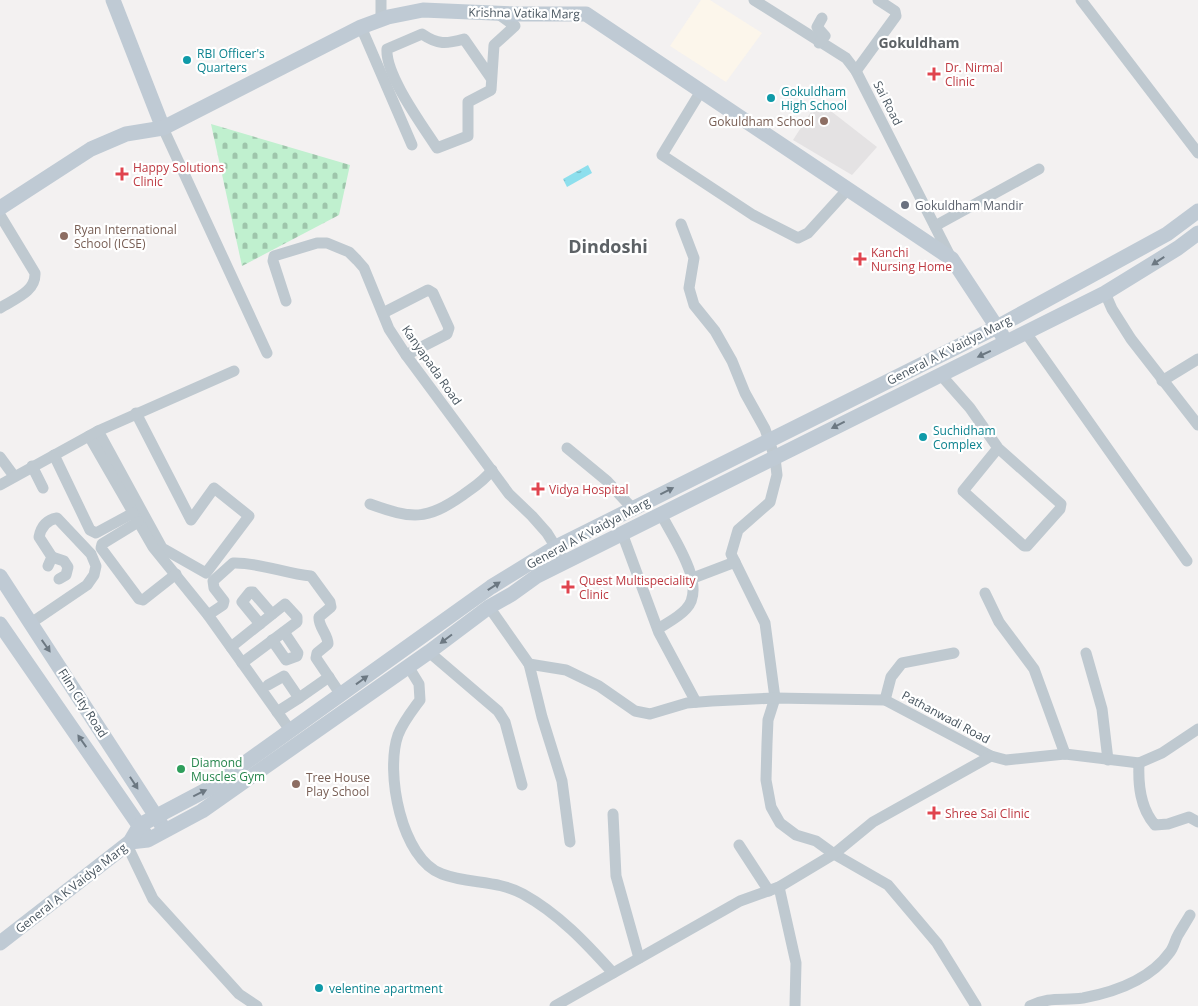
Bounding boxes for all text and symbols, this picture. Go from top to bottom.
street label: Krishna Vatika Marg [468,4,580,22]
district label: Gokuldham [878,33,960,52]
place label: RBI Officer's Quarters [197,45,265,76]
marker: RBI Officer's Quarters [181,54,193,66]
place label: Dr. Nirmal Clinic [945,59,1003,90]
marker: Dr. Nirmal Clinic [927,67,941,81]
street label: Sai Road [870,78,906,128]
place label: Gokuldham High School [781,83,847,114]
marker: Gokuldham High School [765,92,777,104]
place label: Gokuldham School [709,113,814,130]
marker: Gokuldham School [818,115,830,127]
place label: Happy Solutions Clinic [133,159,224,190]
marker: Happy Solutions Clinic [115,167,129,181]
place label: Gokuldham Mandir [915,197,1023,214]
marker: Gokuldham Mandir [899,199,911,211]
place label: Ryan International School (ICSE) [74,221,177,252]
marker: Ryan International School (ICSE) [58,230,70,242]
district label: Dindoshi [568,234,648,258]
place label: Kanchi Nursing Home [871,244,952,275]
marker: Kanchi Nursing Home [853,252,867,266]
one-way arrow [1152,256,1165,266]
street label: General A K Vaidya Marg [884,311,1014,389]
street label: Kanyapada Road [398,322,466,408]
one-way arrow [977,350,991,358]
one-way arrow [831,421,845,429]
place label: Suchidham Complex [933,422,996,453]
marker: Suchidham Complex [917,431,929,443]
place label: Vidya Hospital [549,481,628,498]
marker: Vidya Hospital [531,482,545,496]
one-way arrow [660,487,674,495]
street label: General A K Vaidya Marg [523,493,653,573]
place label: Quest Multispeciality Clinic [579,572,697,603]
marker: Quest Multispeciality Clinic [561,580,575,594]
one-way arrow [487,581,501,591]
one-way arrow [440,634,453,645]
one-way arrow [41,639,51,653]
street label: Film City Road [54,665,112,741]
one-way arrow [355,675,369,685]
street label: Pathanwadi Road [899,687,993,747]
one-way arrow [77,735,87,748]
place label: Diamond Muscles Gym [191,754,265,785]
marker: Diamond Muscles Gym [175,763,187,775]
place label: Tree House Play School [306,769,370,800]
one-way arrow [129,776,139,790]
marker: Tree House Play School [290,778,302,790]
one-way arrow [192,789,207,797]
place label: Shree Sai Clinic [945,805,1030,822]
marker: Shree Sai Clinic [927,806,941,820]
street label: General A K Vaidya Marg [12,839,131,937]
place label: velentine apartment [329,980,443,997]
marker: velentine apartment [313,982,325,994]

